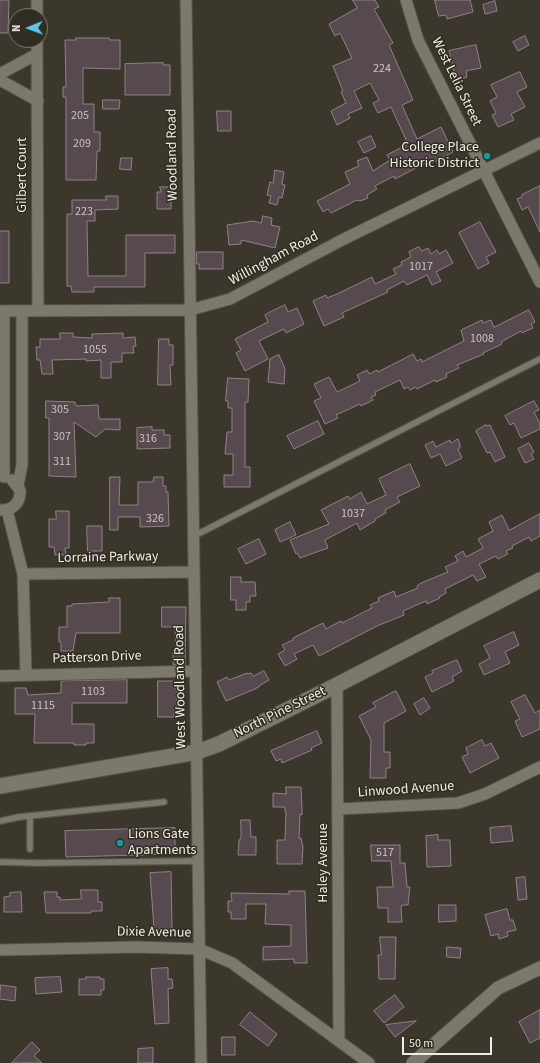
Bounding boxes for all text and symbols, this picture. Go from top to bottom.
north arrow [8,8,48,48]
text: N [9,24,24,32]
street label: West Lelia Street [427,35,485,129]
house number: 224 [373,62,391,76]
street label: Woodland Road [164,108,182,202]
house number: 205 [71,109,89,123]
street label: Gilbert Court [15,137,31,213]
house number: 209 [73,137,91,151]
place label: College Place Historic District [390,140,479,172]
marker: College Place Historic District [482,151,492,161]
house number: 223 [75,205,93,219]
street label: Willingham Road [226,228,322,290]
house number: 1017 [409,260,433,274]
house number: 1008 [470,332,494,346]
house number: 1055 [83,343,107,357]
house number: 305 [51,403,69,417]
house number: 307 [53,430,71,444]
house number: 316 [139,432,157,446]
house number: 311 [53,455,71,469]
house number: 1037 [341,507,365,521]
house number: 326 [146,512,164,526]
street label: Lorraine Parkway [57,549,159,567]
street label: West Woodland Road [172,625,190,749]
street label: Patterson Drive [52,648,142,668]
street label: North Pine Street [231,683,329,743]
house number: 1103 [81,685,105,699]
house number: 1115 [31,699,55,713]
street label: Linwood Avenue [357,778,455,802]
street label: Haley Avenue [316,823,332,903]
place label: Lions Gate Apartments [128,827,196,860]
marker: Lions Gate Apartments [115,838,125,848]
house number: 517 [376,846,394,860]
street label: Dixie Avenue [117,924,191,942]
scale bar [404,1029,494,1055]
text: 50 m [409,1035,433,1052]

